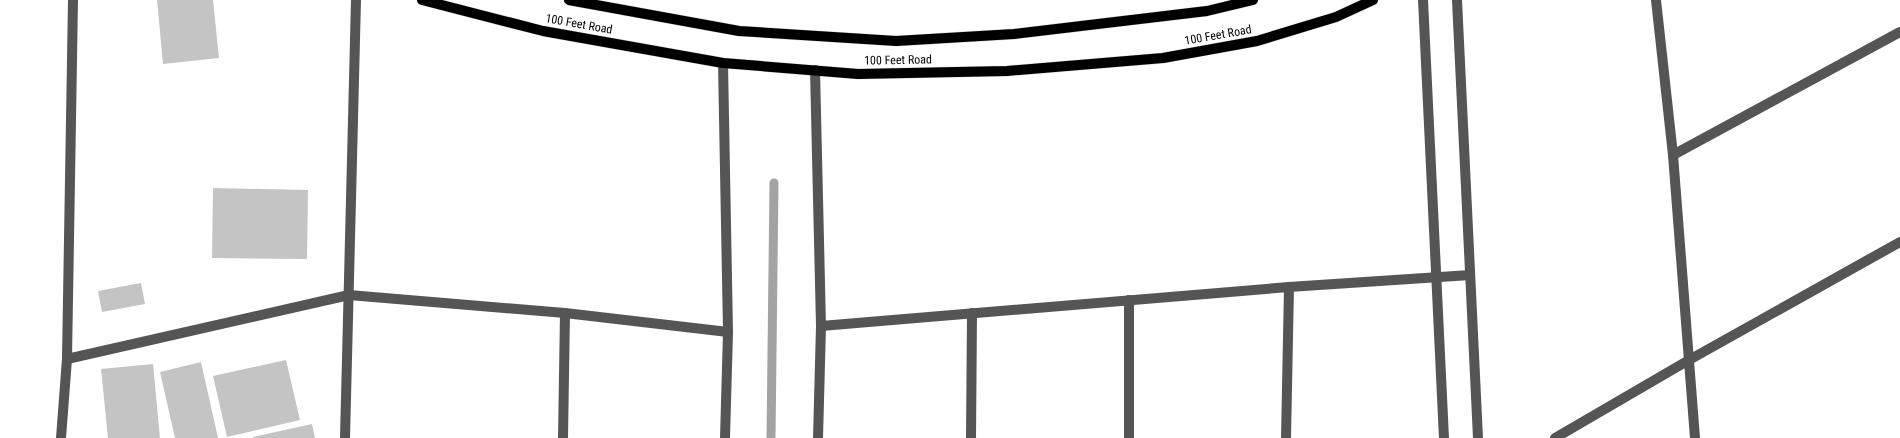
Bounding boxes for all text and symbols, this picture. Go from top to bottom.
street label: 100 Feet Road [544,11,614,37]
street label: 100 Feet Road [1183,22,1253,48]
street label: 100 Feet Road [864,52,932,68]

